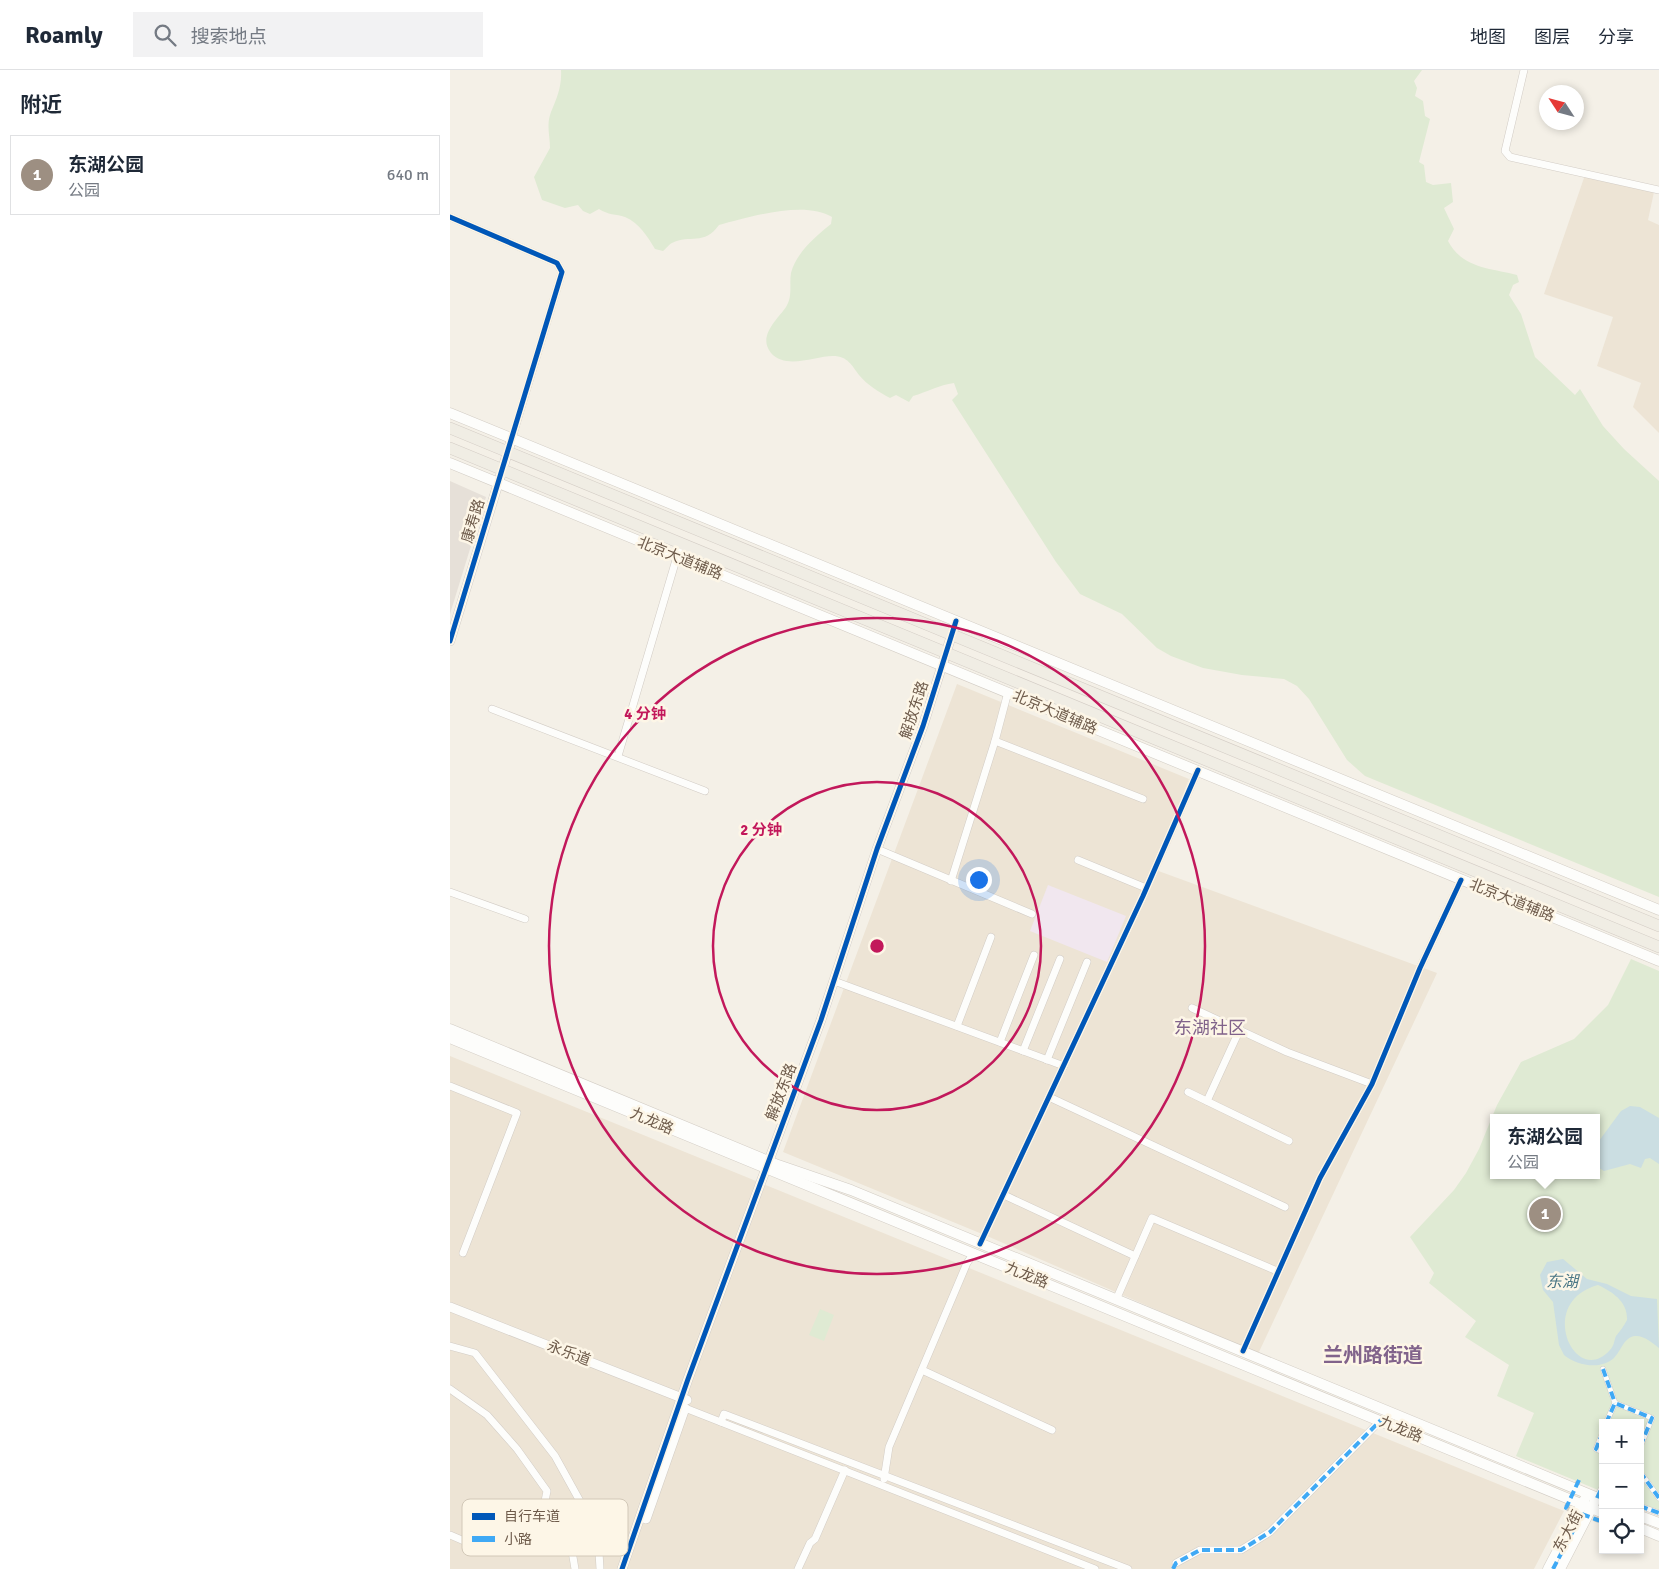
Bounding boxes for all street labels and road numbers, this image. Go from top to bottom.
street label: 康寿路 [458,497,488,545]
street label: 北京大道辅路 [635,533,725,583]
street label: 解放东路 [896,679,932,741]
street label: 北京大道辅路 [1010,686,1100,738]
street label: 北京大道辅路 [1467,875,1557,925]
street label: 解放东路 [762,1061,800,1123]
street label: 九龙路 [628,1104,676,1138]
street label: 九龙路 [1003,1258,1051,1292]
street label: 永乐道 [545,1337,593,1369]
street label: 九龙路 [1377,1412,1425,1446]
street label: 东大街 [1549,1507,1587,1555]

